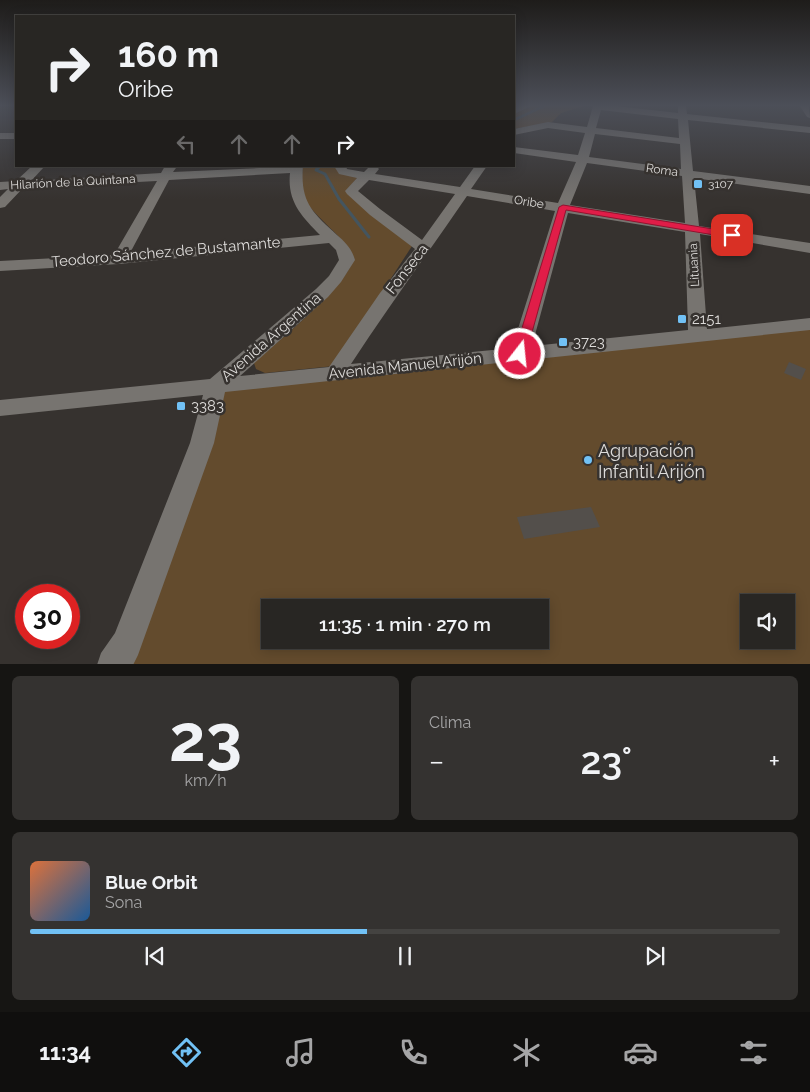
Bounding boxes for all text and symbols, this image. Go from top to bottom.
text: 160 m [118,34,219,75]
icon: right [35,35,100,100]
text: Oribe [118,76,173,102]
icon: left [172,130,200,158]
icon: ahead [225,130,253,158]
icon: ahead [278,130,306,158]
icon: right [331,130,359,158]
street label: Roma [645,161,679,179]
street label: Hilarión de la Quintana [10,172,136,192]
place label: 3107 [708,177,734,191]
marker: 3107 [692,178,704,190]
street label: Oribe [513,193,545,211]
pin [711,214,753,256]
icon: arrive [718,221,746,249]
street label: Teodoro Sánchez de Bustamante [51,233,281,271]
street label: Fonseca [382,240,432,298]
street label: Lituania [686,243,702,287]
street label: Avenida Argentina [217,289,325,385]
place label: 2151 [692,310,721,328]
marker: 2151 [676,313,688,325]
position arrow [493,327,545,379]
place label: 3723 [573,333,605,351]
marker: 3723 [557,336,569,348]
street label: Avenida Manuel Arijón [328,349,482,383]
place label: 3383 [191,397,224,415]
marker: 3383 [175,400,187,412]
place label: Agrupación Infantil Arijón [598,440,705,482]
marker: Agrupación Infantil Arijón [582,454,594,466]
speed limit sign: 30 [15,584,80,649]
map controls [740,594,795,649]
button: sound [740,594,795,649]
text: 11:35 · 1 min · 270 m [319,613,491,635]
text: 23 [169,700,242,776]
text: Clima [429,713,471,732]
text: 23° [580,738,632,783]
text: − [429,745,444,778]
text: + [768,745,780,778]
text: km/h [184,771,227,790]
text: Blue Orbit [105,871,197,893]
text: Sona [105,893,142,912]
icon: previous [141,942,169,970]
icon: pause [391,942,419,970]
icon: next [641,942,669,970]
icon: directions [169,1035,204,1070]
icon: music [283,1035,318,1070]
icon: phone [396,1035,431,1070]
icon: climate [509,1035,544,1070]
icon: car [623,1035,658,1070]
icon: filters [736,1035,771,1070]
text: 11:34 [39,1039,91,1065]

